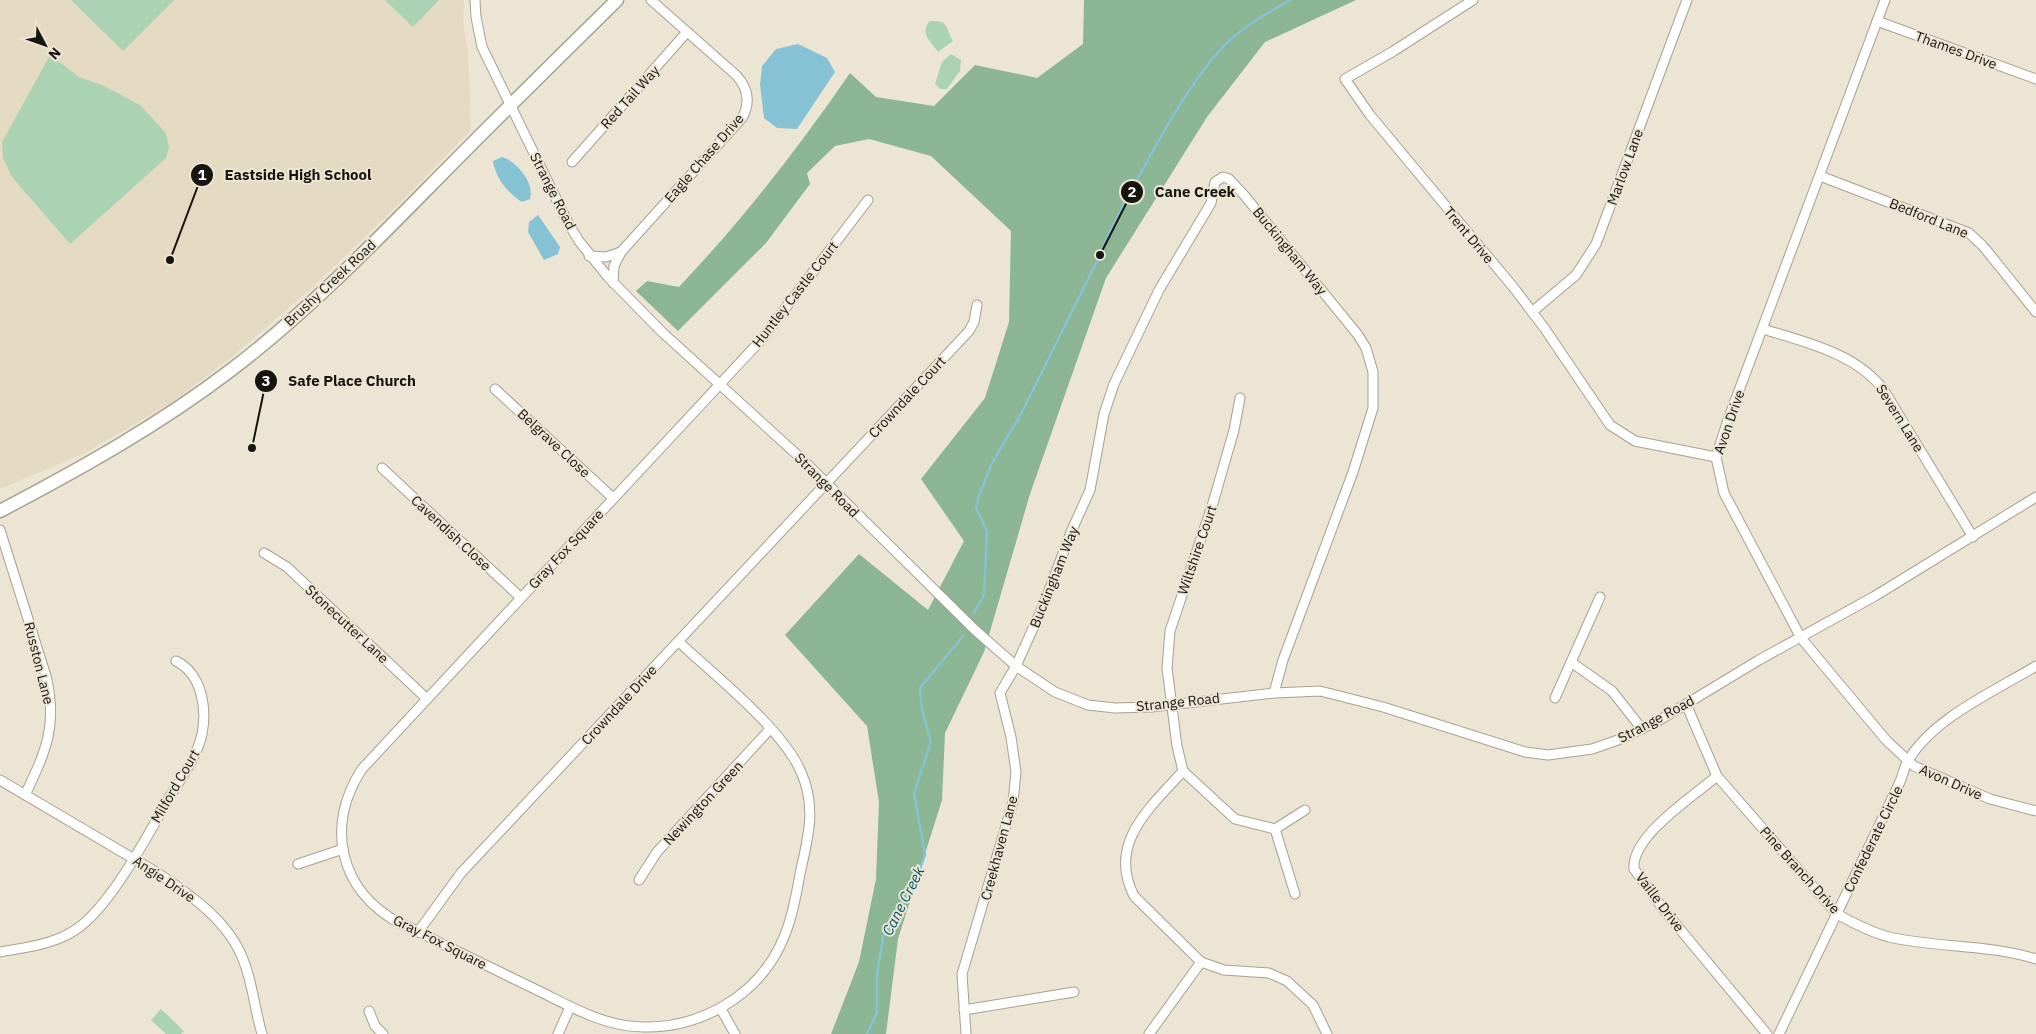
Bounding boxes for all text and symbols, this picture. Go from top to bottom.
north arrow [20,20,70,70]
street label: Thames Drive [1913,27,2000,73]
text: N [45,44,65,63]
street label: Red Tail Way [597,61,663,133]
street label: Eagle Chase Drive [660,110,748,206]
street label: Marlow Lane [1603,126,1647,208]
street label: Strange Road [526,149,580,233]
callout: Eastside High School [189,160,381,190]
text: 1 [197,165,207,184]
text: Eastside High School [224,165,372,184]
callout: Cane Creek [1120,177,1245,207]
text: 2 [1127,182,1137,201]
text: Cane Creek [1155,182,1236,201]
street label: Bedford Lane [1887,194,1972,242]
street label: Buckingham Way [1249,203,1331,299]
street label: Trent Drive [1440,203,1498,267]
street label: Brushy Creek Road [280,236,380,330]
street label: Huntley Castle Court [748,237,842,351]
street label: Crowndale Court [865,352,950,442]
callout: Safe Place Church [253,366,426,396]
text: 3 [261,371,271,390]
text: Safe Place Church [288,371,416,390]
street label: Severn Lane [1872,381,1928,456]
street label: Avon Drive [1710,387,1749,457]
street label: Belgrave Close [514,405,594,482]
street label: Strange Road [791,449,863,521]
street label: Cavendish Close [407,491,495,575]
street label: Wiltshire Court [1173,503,1221,597]
street label: Gray Fox Square [524,505,608,593]
street label: Buckingham Way [1025,524,1083,630]
street label: Stonecutter Lane [302,581,393,667]
street label: Russton Lane [20,620,58,706]
street label: Crowndale Drive [577,661,661,749]
street label: Strange Road [1135,689,1221,715]
street label: Strange Road [1615,691,1697,747]
street label: Milford Court [147,746,203,826]
street label: Newington Green [659,757,747,849]
street label: Avon Drive [1917,760,1986,804]
street label: Confederate Circle [1839,782,1907,895]
street label: Creekhaven Lane [976,793,1022,902]
street label: Pine Branch Drive [1756,823,1844,918]
street label: Angie Drive [129,852,199,907]
water label: Cane Creek [878,863,929,939]
street label: Vaille Drive [1632,869,1688,936]
street label: Gray Fox Square [390,911,490,973]

